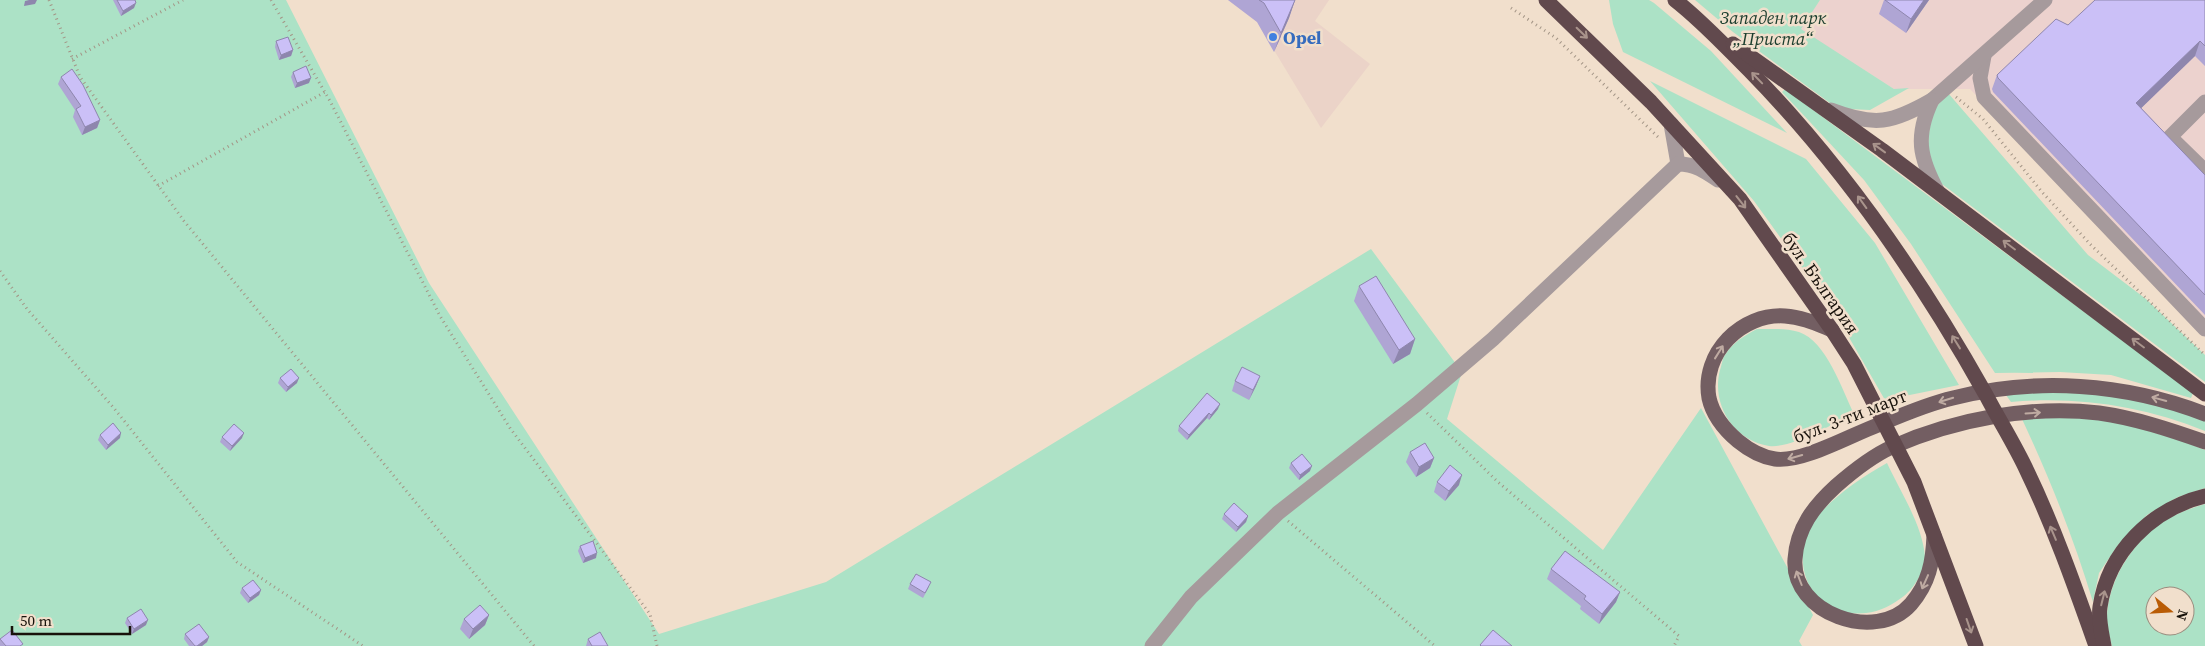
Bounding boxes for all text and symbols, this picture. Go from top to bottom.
park label: Западен парк „Приста“ [1720,5,1826,51]
place label: Opel [1283,25,1322,50]
one-way arrow [1575,27,1588,39]
marker: Opel [1267,31,1279,43]
one-way arrow [1751,72,1763,84]
one-way arrow [1872,143,1886,153]
one-way arrow [1736,195,1747,208]
one-way arrow [1857,195,1867,209]
street label: бул. България [1777,227,1865,339]
one-way arrow [2002,240,2016,250]
one-way arrow [1950,335,1961,349]
one-way arrow [2132,338,2145,349]
one-way arrow [1715,346,1725,360]
street label: бул. 3-ти март [1789,383,1911,449]
one-way arrow [2151,394,2167,403]
one-way arrow [1939,395,1955,405]
one-way arrow [2024,408,2040,417]
one-way arrow [1787,453,1803,463]
one-way arrow [2048,526,2058,541]
one-way arrow [1794,571,1803,586]
one-way arrow [1920,574,1930,589]
north arrow [2145,586,2195,636]
one-way arrow [2098,590,2108,606]
scale bar [12,604,130,636]
text: N [2171,607,2193,623]
text: 50 m [20,610,52,631]
one-way arrow [1965,617,1975,633]

